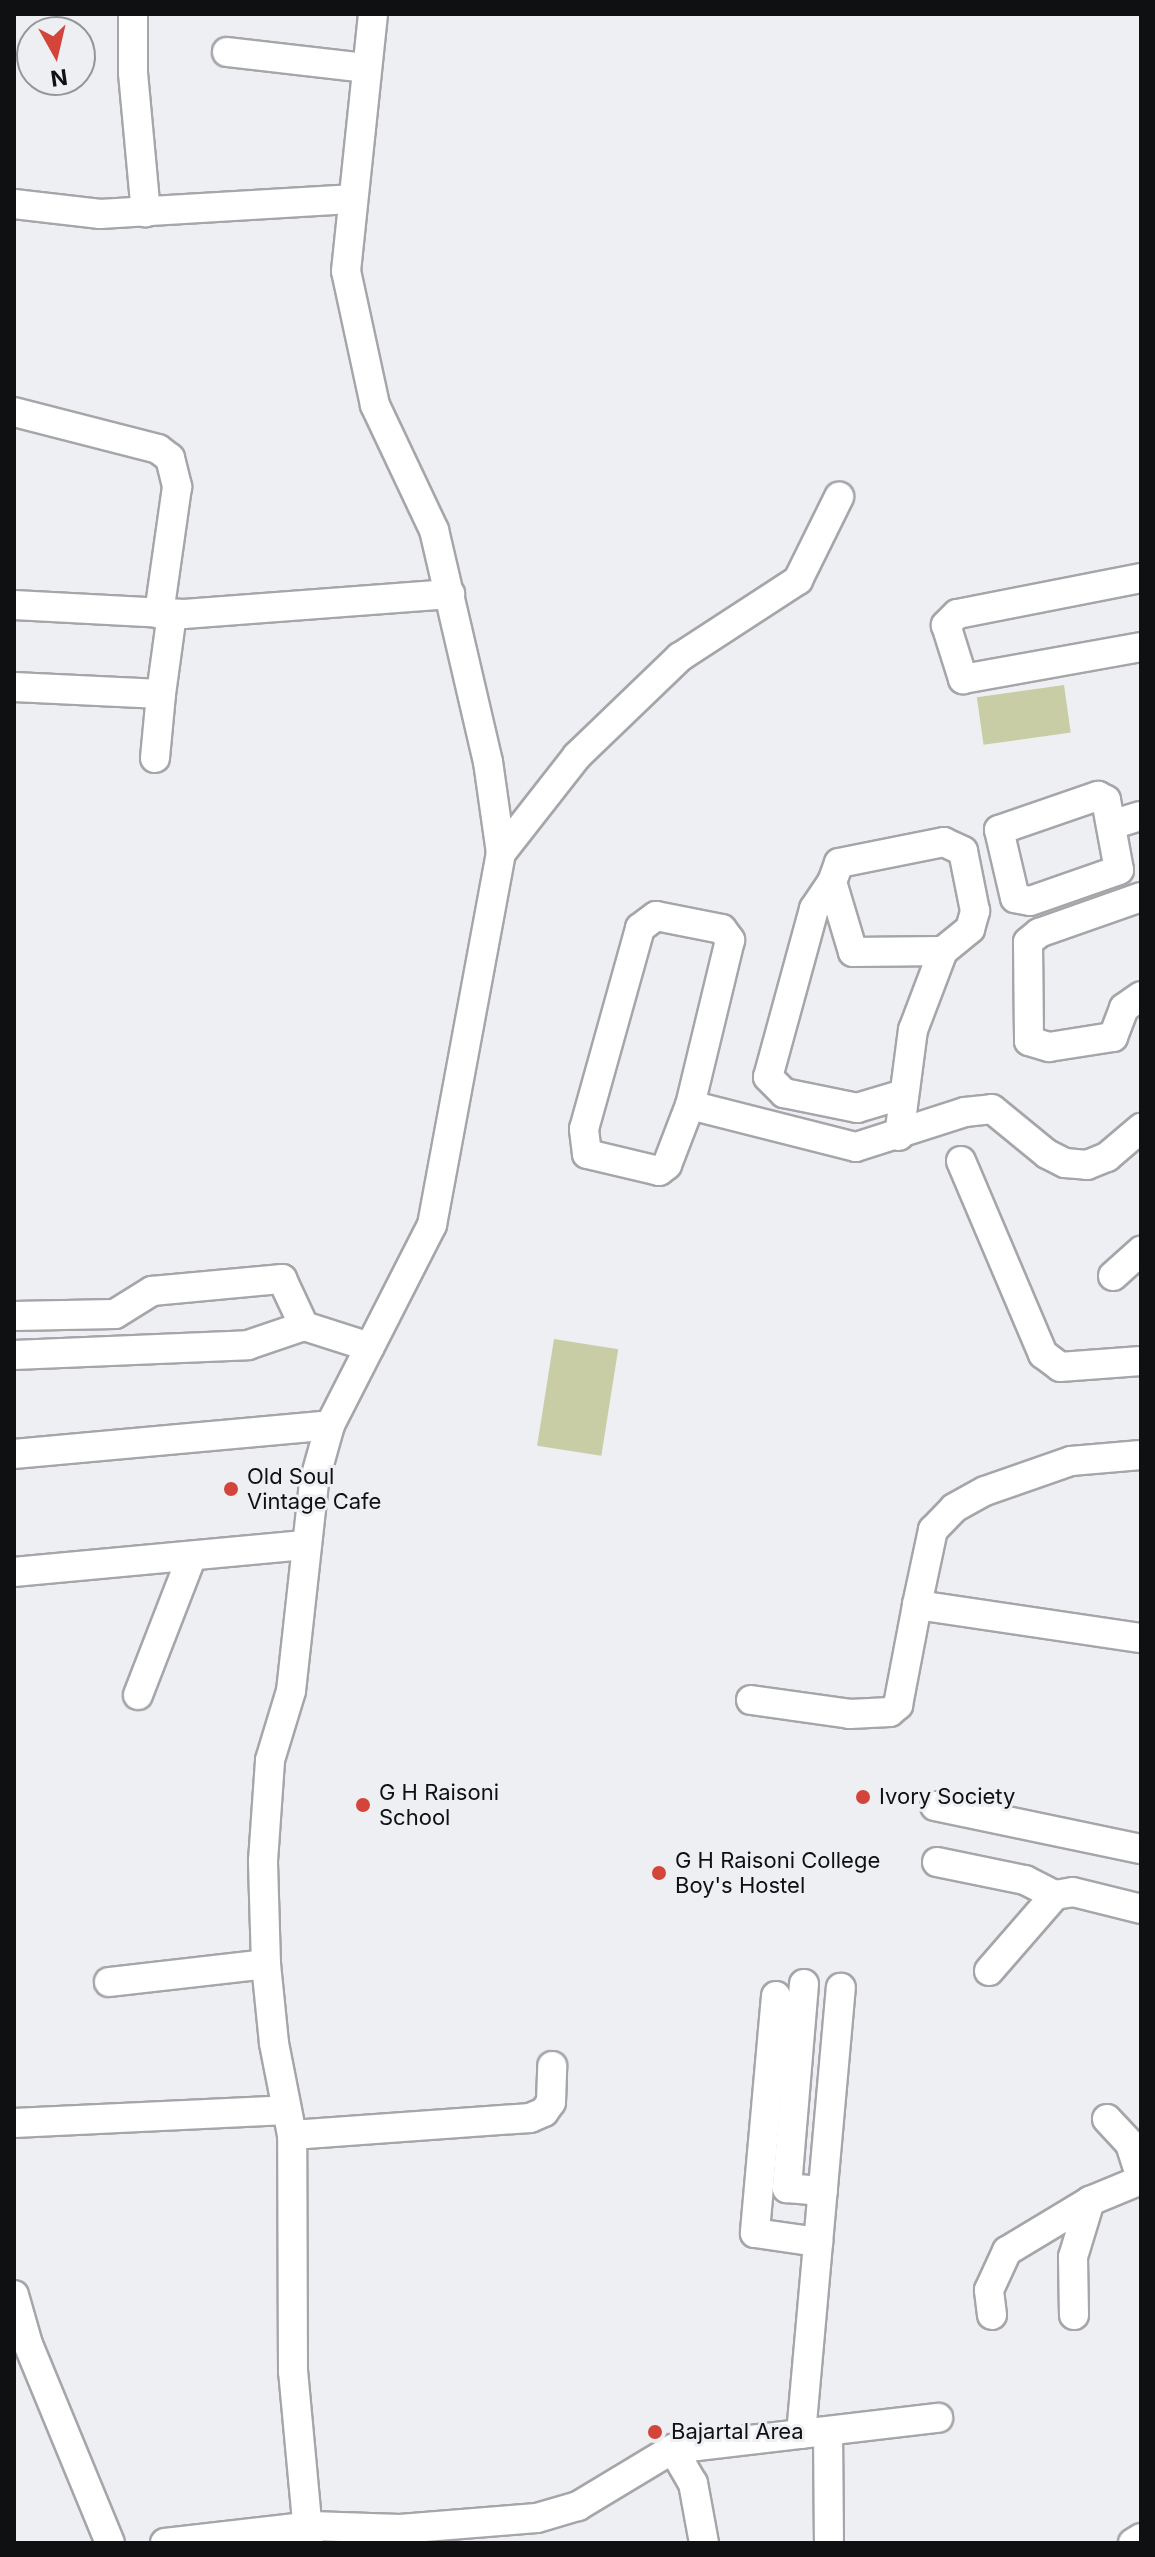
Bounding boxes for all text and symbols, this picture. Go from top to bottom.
north arrow [16,16,96,96]
text: N [49,64,69,92]
place label: Old Soul Vintage Cafe [247,1463,381,1514]
marker: Old Soul Vintage Cafe [222,1480,240,1498]
place label: G H Raisoni School [379,1779,499,1830]
place label: Ivory Society [879,1784,1015,1810]
marker: Ivory Society [854,1788,872,1806]
marker: G H Raisoni School [354,1796,372,1814]
place label: G H Raisoni College Boy's Hostel [675,1847,880,1898]
marker: G H Raisoni College Boy's Hostel [650,1864,668,1882]
place label: Bajartal Area [671,2419,804,2445]
marker: Bajartal Area [646,2423,664,2441]

